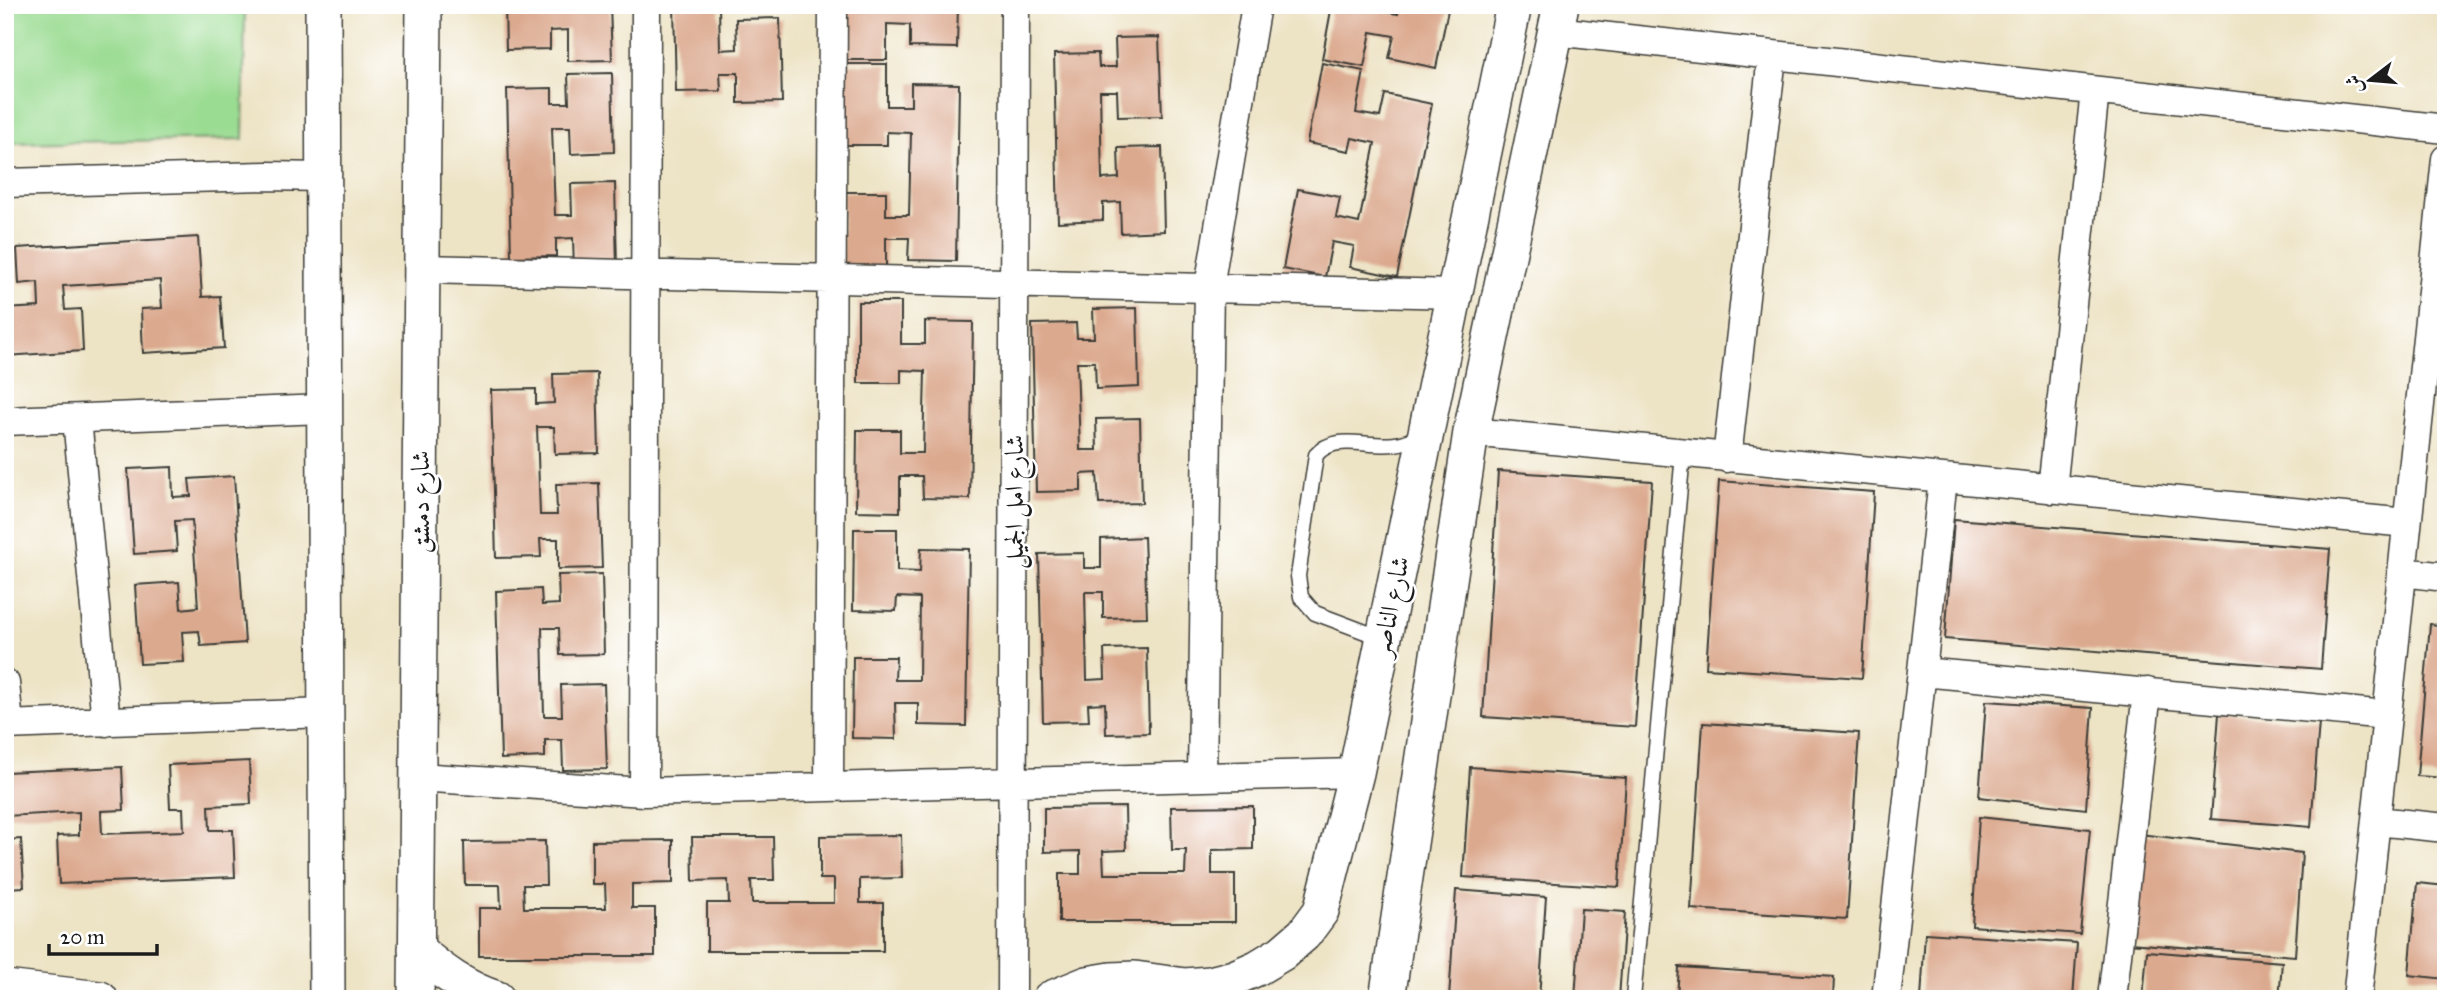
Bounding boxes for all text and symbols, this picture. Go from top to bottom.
north arrow [2336,46,2406,116]
text: ش [2340,72,2368,97]
street label: شارع امل الجميل [998,435,1036,569]
street label: شارع دمشق [404,450,442,554]
street label: شارع الناصر [1363,553,1422,663]
scale bar [49,913,158,957]
text: 20 m [60,924,105,950]

